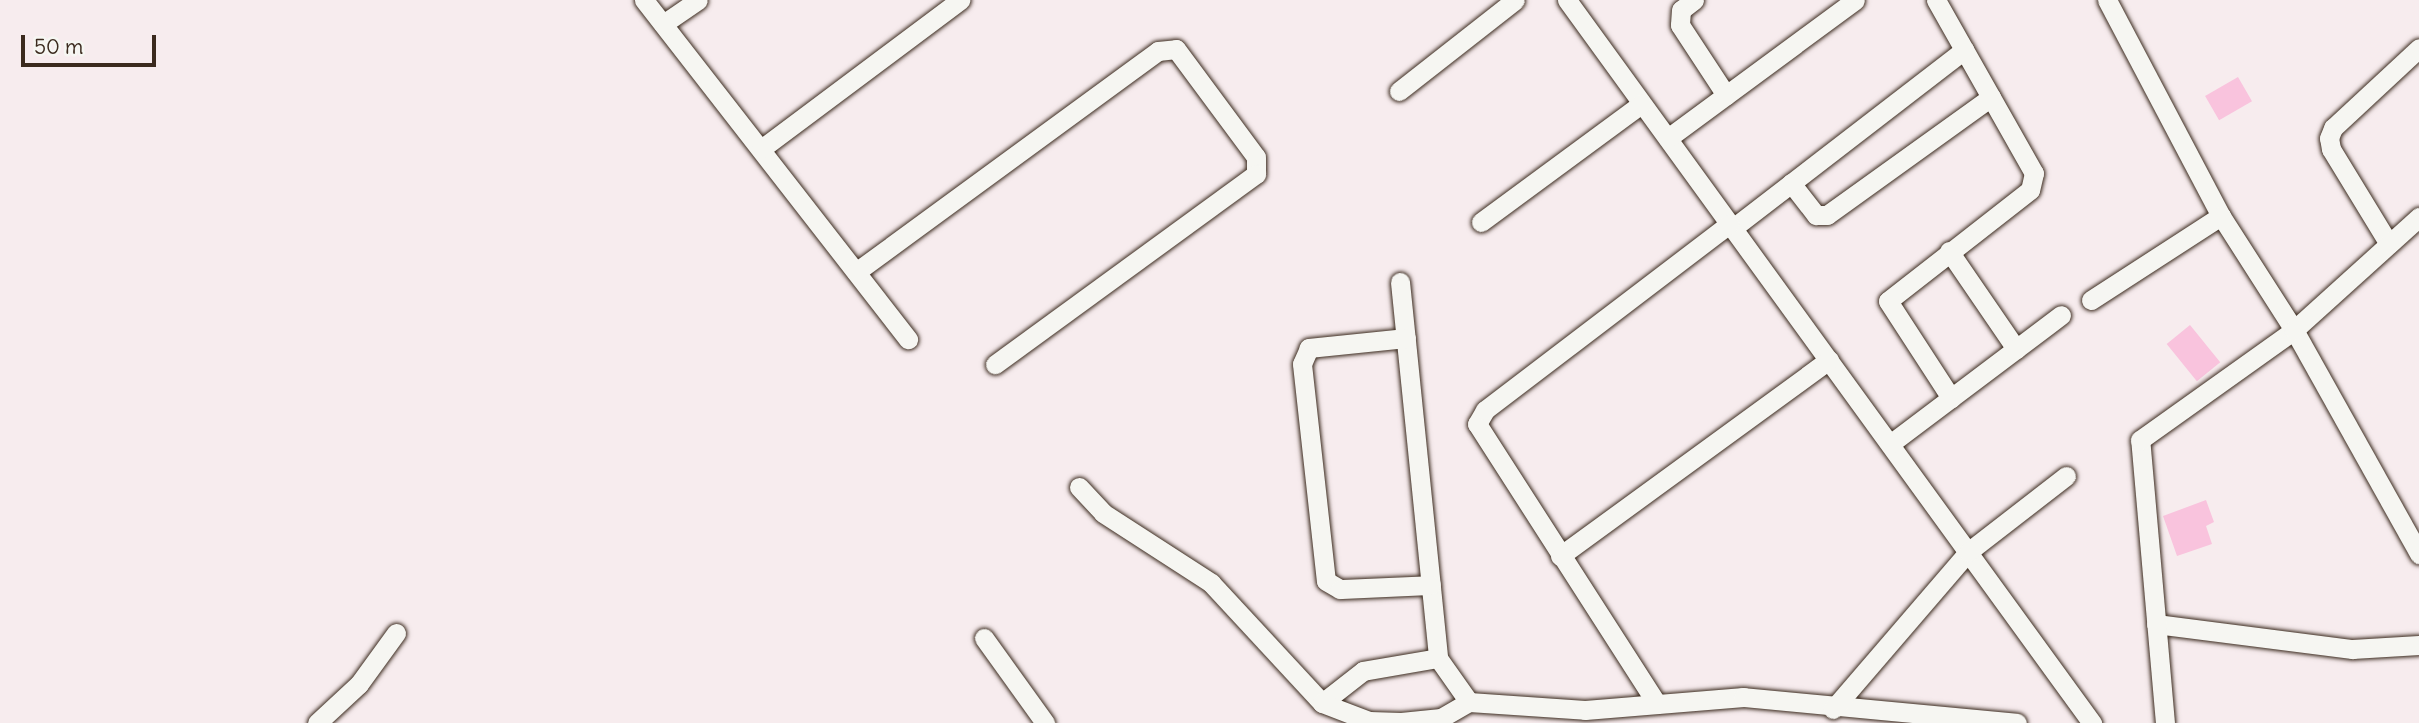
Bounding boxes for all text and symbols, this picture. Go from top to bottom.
scale bar [24,21,159,65]
text: 50 m [34,33,83,60]

